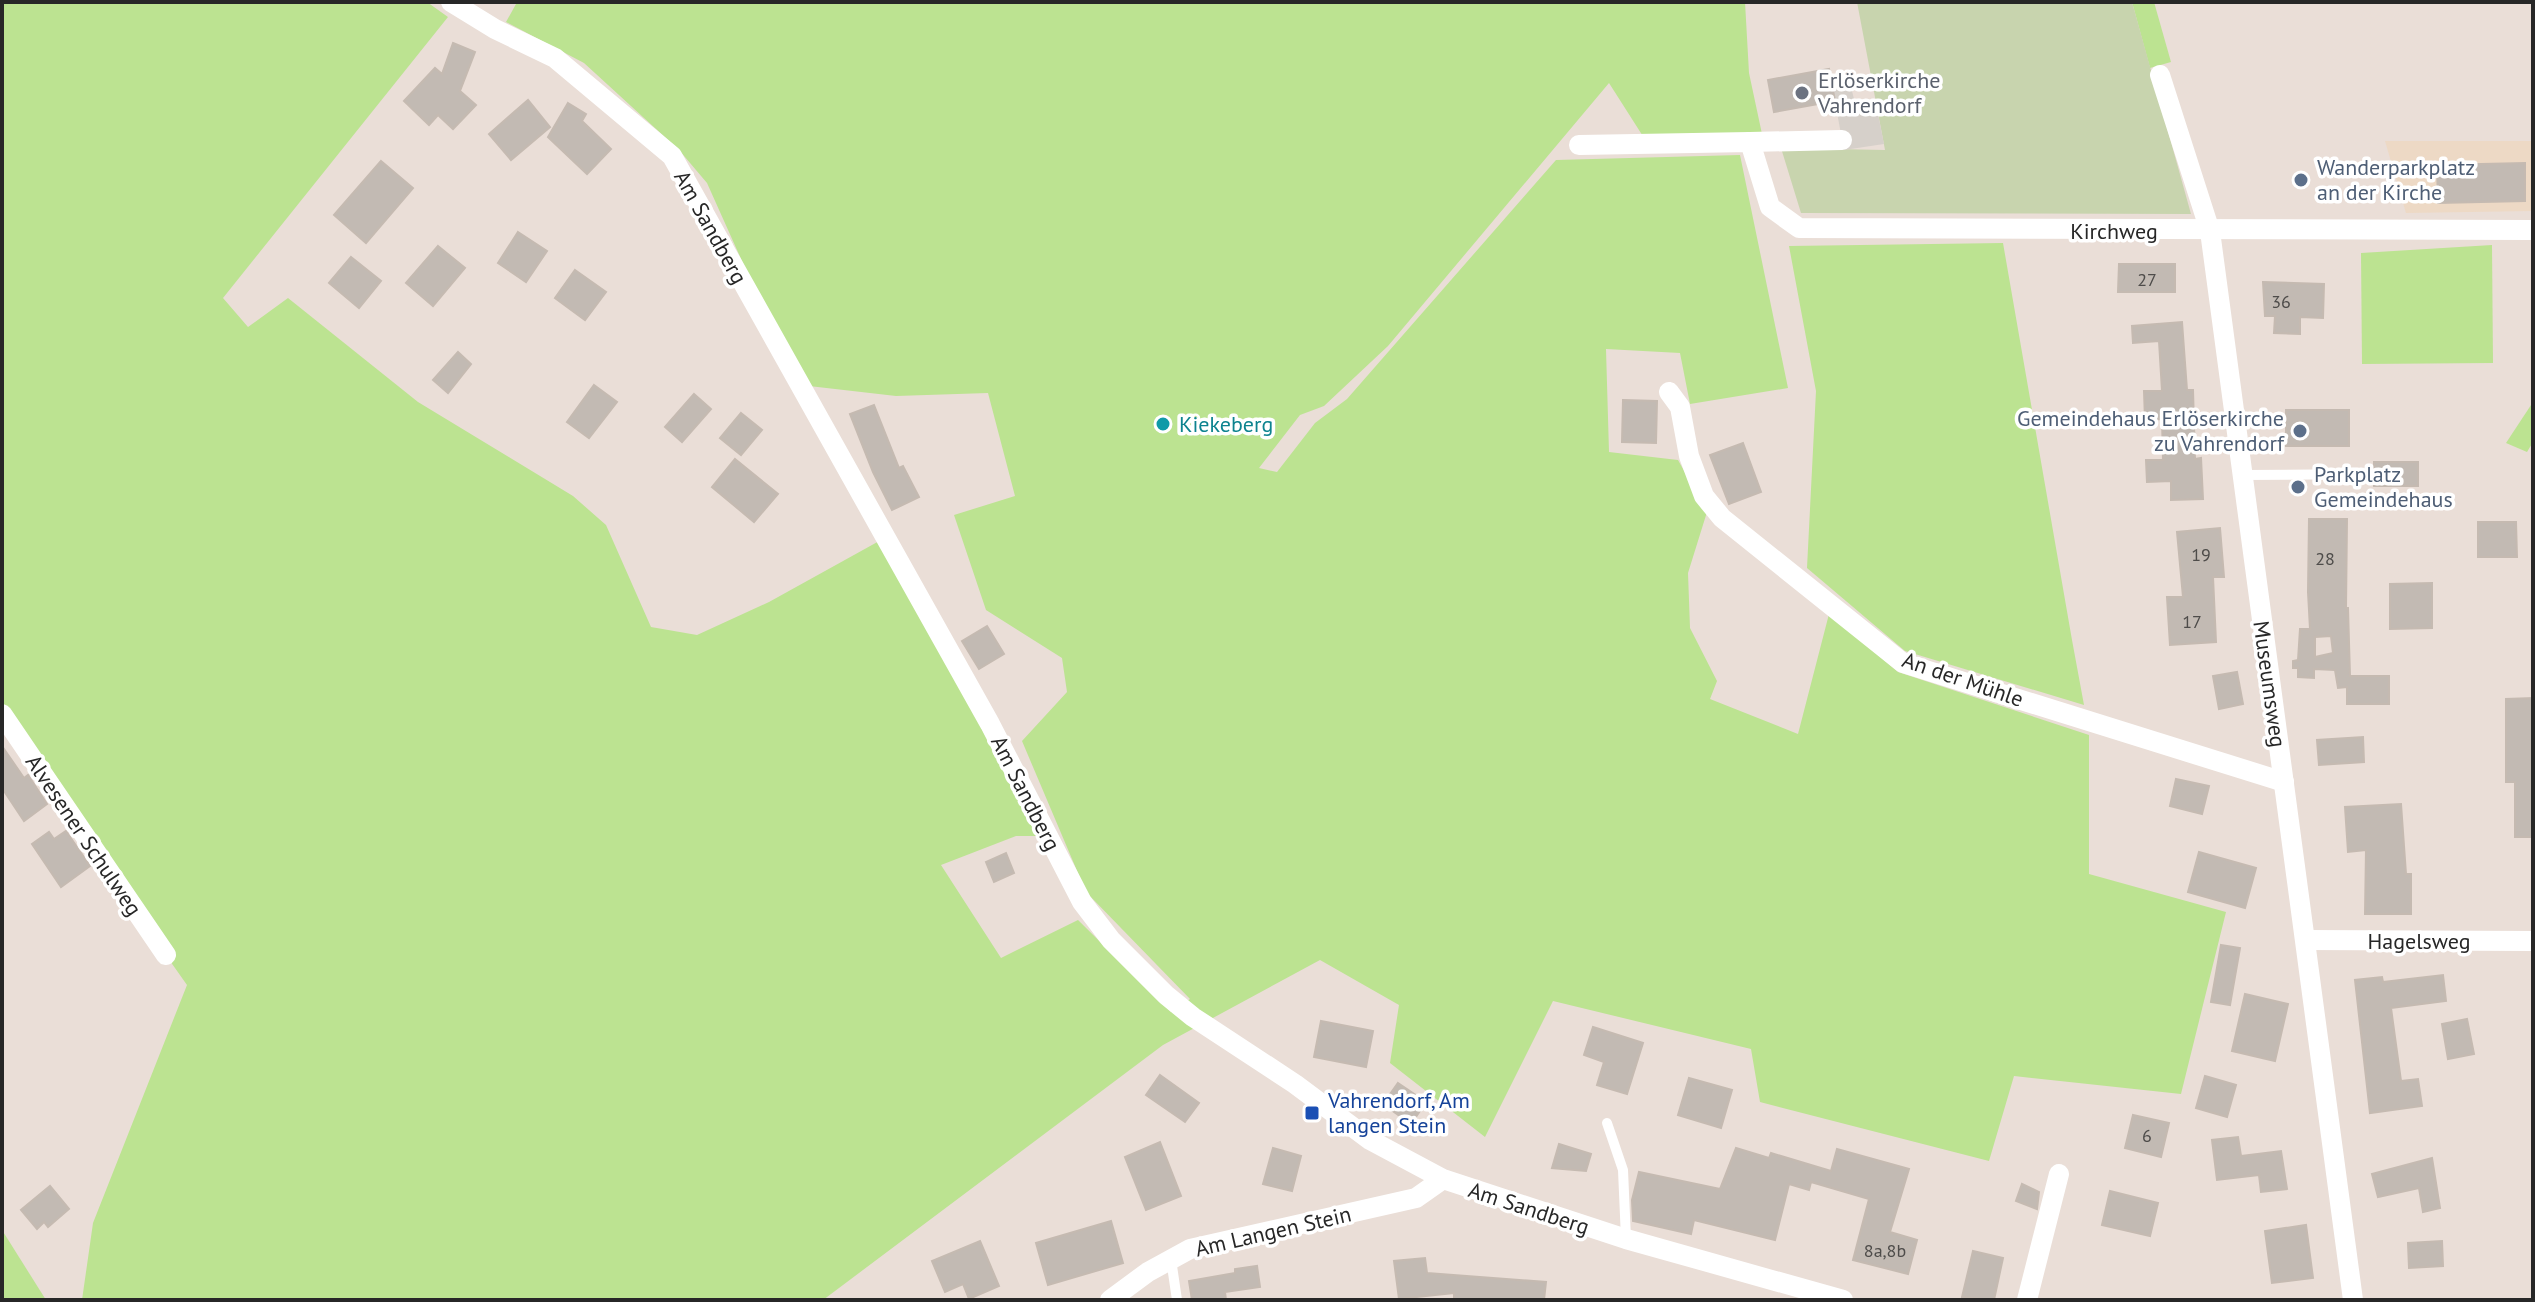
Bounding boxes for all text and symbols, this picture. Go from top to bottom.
place label: Erlöserkirche Vahrendorf [1817,66,1940,119]
marker: Erlöserkirche Vahrendorf [1793,84,1811,102]
place label: Wanderparkplatz an der Kirche [2317,153,2475,206]
street label: Am Sandberg [668,165,754,289]
marker: Wanderparkplatz an der Kirche [2292,171,2310,189]
street label: Kirchweg [2070,217,2158,245]
house number: 27 [2137,268,2157,291]
house number: 36 [2271,290,2291,313]
place label: Gemeindehaus Erlöserkirche zu Vahrendorf [2017,404,2285,457]
place label: Kiekeberg [1179,410,1273,438]
marker: Kiekeberg [1154,415,1172,433]
marker: Gemeindehaus Erlöserkirche zu Vahrendorf [2291,422,2309,440]
place label: Parkplatz Gemeindehaus [2314,460,2453,513]
marker: Parkplatz Gemeindehaus [2289,478,2307,496]
house number: 19 [2191,543,2211,566]
house number: 28 [2315,547,2335,570]
house number: 17 [2182,610,2202,633]
street label: Museumsweg [2247,619,2293,749]
street label: An der Mühle [1899,645,2027,713]
street label: Am Sandberg [985,731,1067,855]
street label: Alvesener Schulweg [20,749,148,921]
street label: Hagelsweg [2367,927,2471,955]
place label: Vahrendorf, Am langen Stein [1327,1086,1470,1139]
marker: Vahrendorf, Am langen Stein [1303,1104,1321,1122]
house number: 6 [2142,1124,2152,1147]
street label: Am Sandberg [1465,1175,1593,1241]
street label: Am Langen Stein [1192,1199,1354,1263]
house number: 8a,8b [1864,1239,1906,1262]

